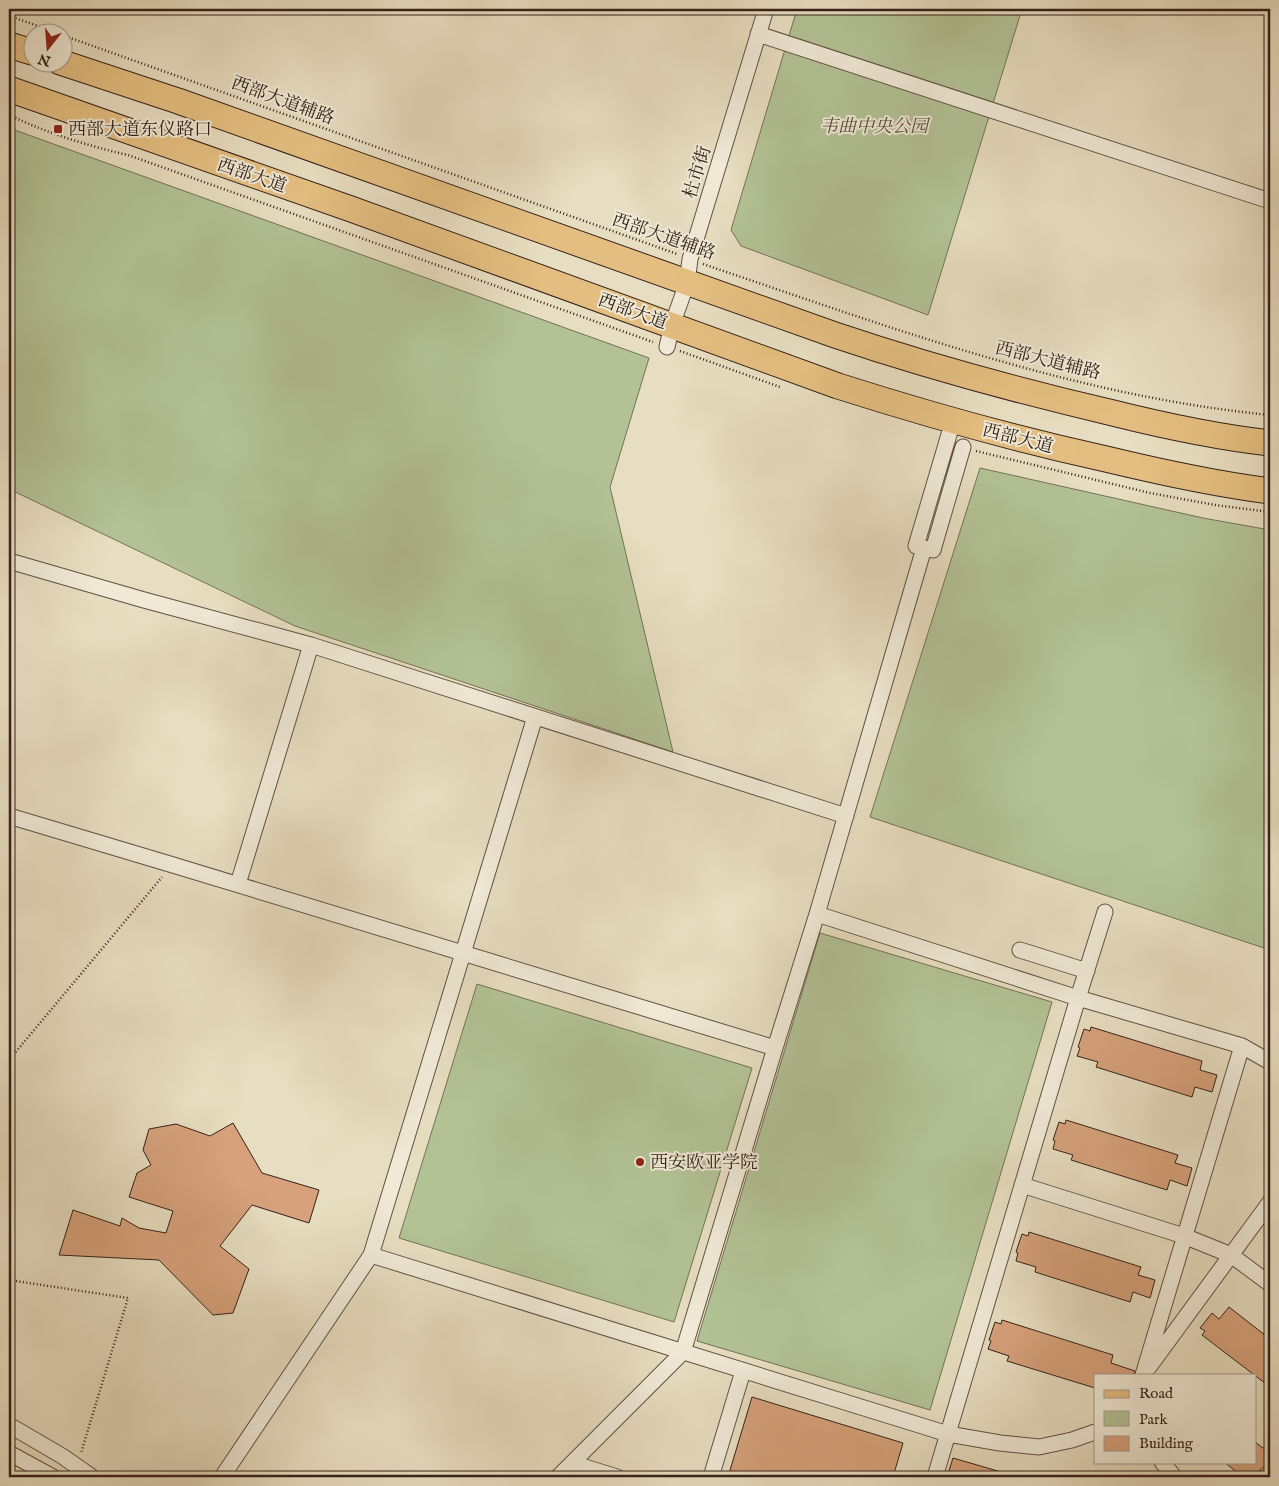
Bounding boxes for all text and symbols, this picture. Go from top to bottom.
north arrow [22,22,72,72]
text: N [36,49,54,70]
street label: 西部大道辅路 [228,72,337,131]
park label: 韦曲中央公园 [820,116,931,139]
place label: 西部大道东仪路口 [68,119,212,142]
marker: 西部大道东仪路口 [52,123,64,135]
street label: 杜市街 [680,143,717,202]
street label: 西部大道 [214,154,289,199]
street label: 西部大道辅路 [609,209,718,266]
street label: 西部大道 [595,289,670,336]
street label: 西部大道辅路 [992,337,1103,386]
street label: 西部大道 [980,420,1055,459]
place label: 西安欧亚学院 [650,1152,758,1175]
marker: 西安欧亚学院 [634,1156,646,1168]
legend [1094,1374,1256,1464]
text: Road [1139,1384,1174,1403]
text: Park [1139,1410,1169,1429]
text: Building [1139,1434,1194,1453]

